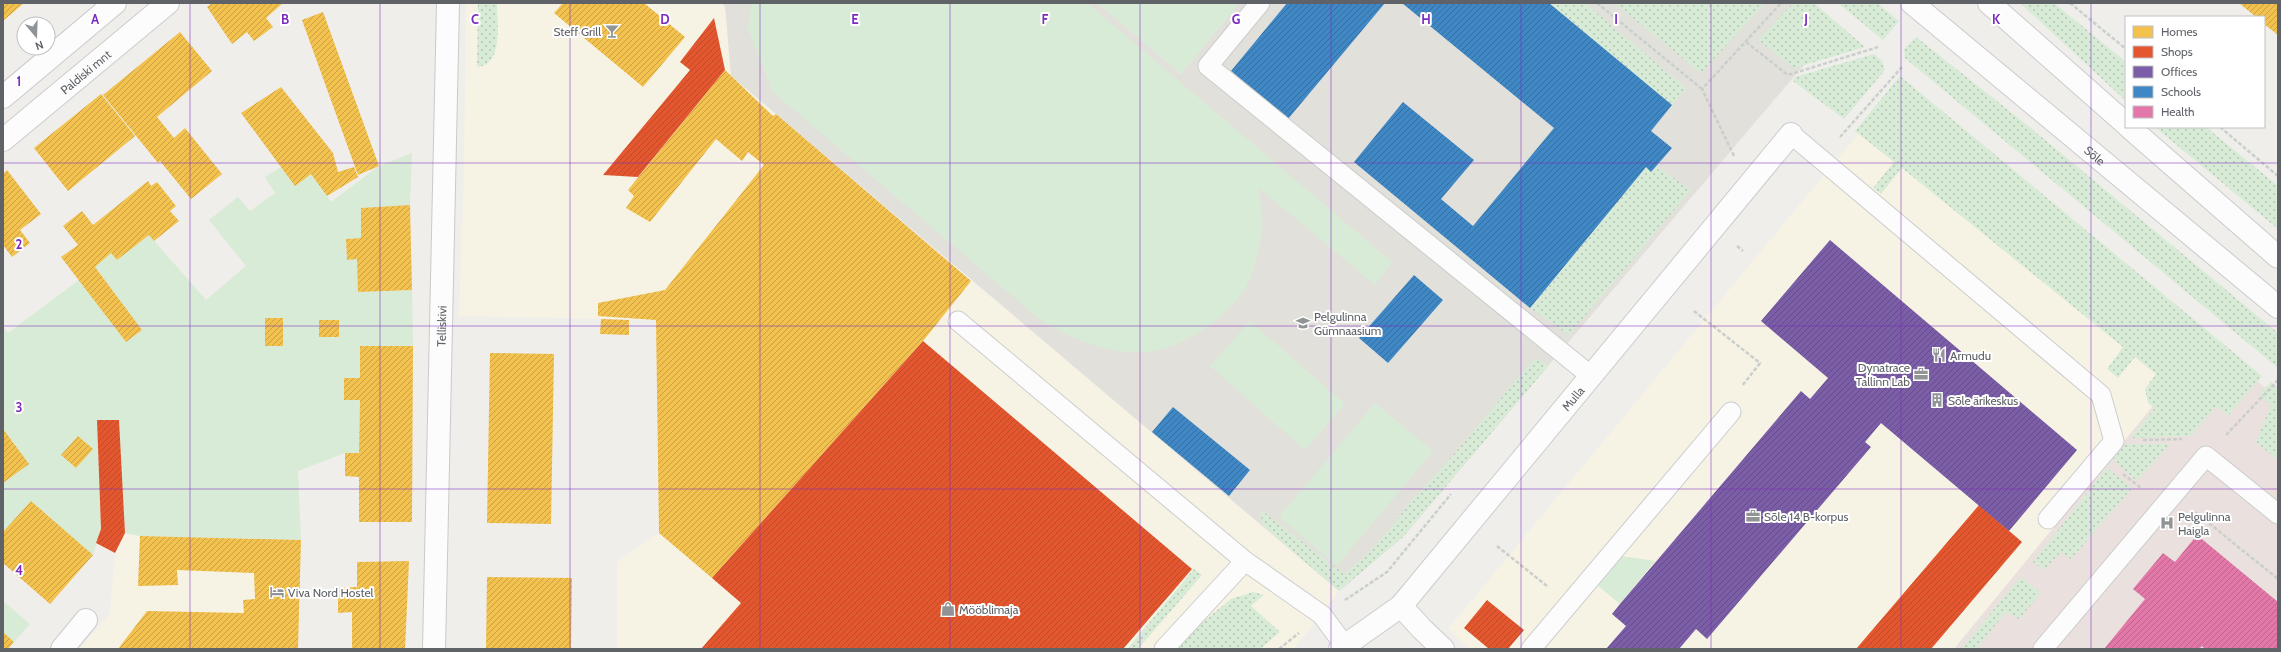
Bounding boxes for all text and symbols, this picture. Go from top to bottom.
text: A [91,11,100,27]
text: B [281,11,289,27]
text: C [471,11,479,27]
text: D [660,11,670,27]
text: E [851,11,859,27]
text: F [1042,11,1049,27]
text: G [1232,11,1241,27]
text: H [1421,11,1431,27]
text: I [1614,11,1618,27]
text: J [1803,11,1808,27]
text: K [1992,11,2001,27]
north arrow [16,16,56,56]
legend [2125,16,2265,128]
bar icon: Steff Grill [604,23,620,39]
place label: Steff Grill [553,24,601,39]
text: Homes [2161,24,2198,39]
text: N [33,38,45,53]
text: Shops [2161,44,2193,59]
street label: Paldiski mnt [57,46,114,97]
text: Offices [2161,64,2197,79]
text: 1 [17,73,21,89]
text: Schools [2161,84,2201,99]
text: Health [2161,104,2195,119]
street label: Sõle [2082,142,2109,168]
text: 2 [16,236,23,252]
street label: Telliskivi [433,305,449,347]
place label: Pelgulinna Gümnaasium [1314,309,1381,338]
school or university icon: Pelgulinna Gümnaasium [1295,315,1311,331]
restaurant icon: Armudu [1931,347,1947,363]
place label: Armudu [1950,348,1991,363]
place label: Dynatrace Tallinn Lab [1856,360,1910,389]
office icon: Dynatrace Tallinn Lab [1913,366,1929,382]
street label: Mulla [1558,383,1587,414]
building icon: Sõle ärikeskus [1929,392,1945,408]
place label: Sõle ärikeskus [1948,393,2018,408]
text: 3 [15,399,23,415]
office icon: Sõle 14 B-korpus [1745,508,1761,524]
place label: Sõle 14 B-korpus [1764,509,1849,524]
place label: Pelgulinna Haigla [2178,509,2231,538]
hospital icon: Pelgulinna Haigla [2159,515,2175,531]
text: 4 [15,562,23,578]
hotel icon: Viva Nord Hostel [269,584,285,600]
place label: Viva Nord Hostel [288,585,374,600]
shop icon: Mööblimaja [940,601,956,617]
place label: Mööblimaja [959,602,1019,617]

